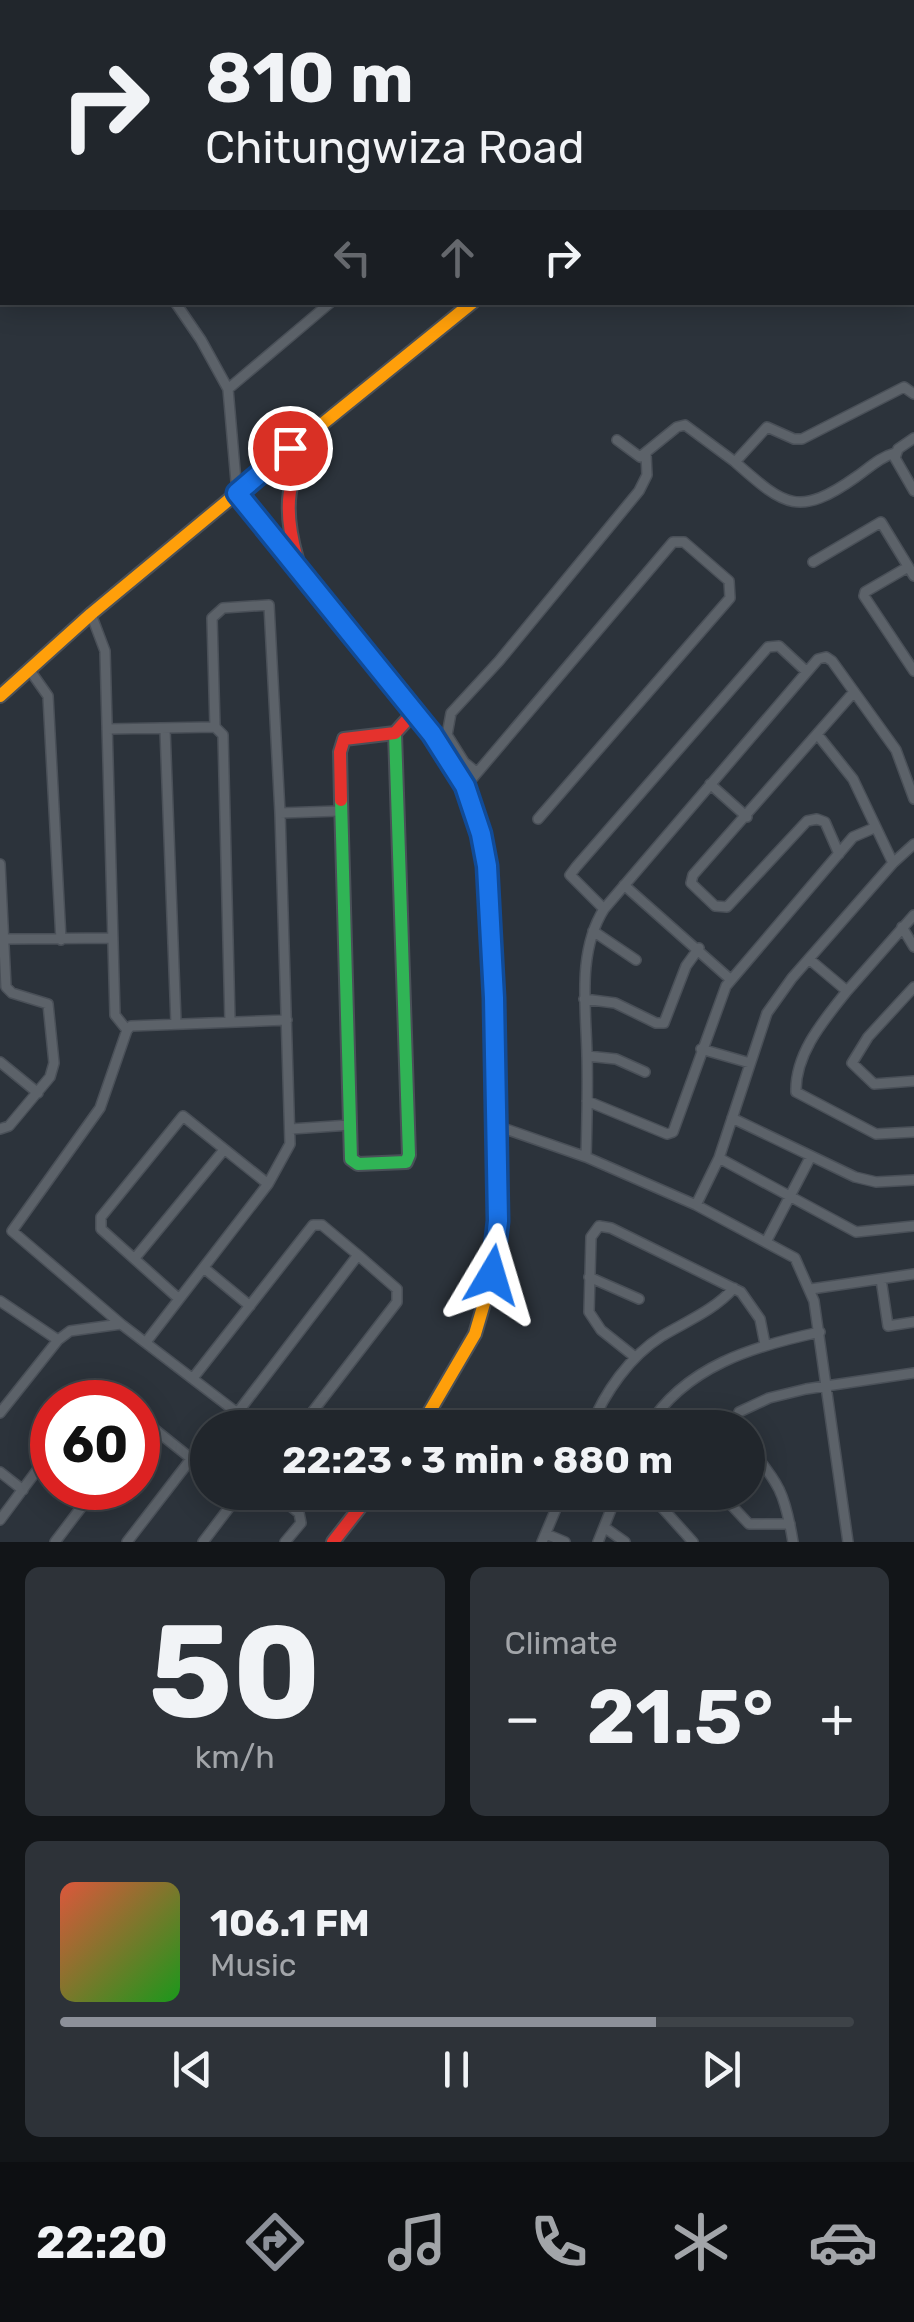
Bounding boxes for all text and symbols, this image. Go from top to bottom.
text: 810 m [205,37,414,120]
icon: right [40,40,170,170]
text: Chitungwiza Road [205,121,584,174]
icon: left [325,230,380,285]
icon: ahead [430,230,485,285]
icon: right [535,230,590,285]
pin [248,406,333,491]
icon: arrive [263,421,318,476]
position arrow [440,1223,544,1327]
speed limit sign: 60 [30,1380,160,1510]
text: 22:23 · 3 min · 880 m [282,1437,673,1483]
text: 50 [149,1595,321,1750]
text: Climate [505,1624,618,1662]
text: 21.5° [587,1673,773,1762]
text: − [505,1686,540,1751]
text: + [820,1686,854,1751]
text: km/h [195,1738,275,1776]
text: 106.1 FM [210,1900,370,1946]
text: Music [210,1946,296,1984]
icon: previous [165,2042,220,2097]
icon: pause [429,2042,484,2097]
icon: next [694,2042,749,2097]
icon: directions [240,2207,310,2277]
icon: music [382,2207,452,2277]
icon: phone [524,2207,594,2277]
icon: climate [666,2207,736,2277]
icon: car [808,2207,878,2277]
text: 22:20 [36,2216,168,2269]

